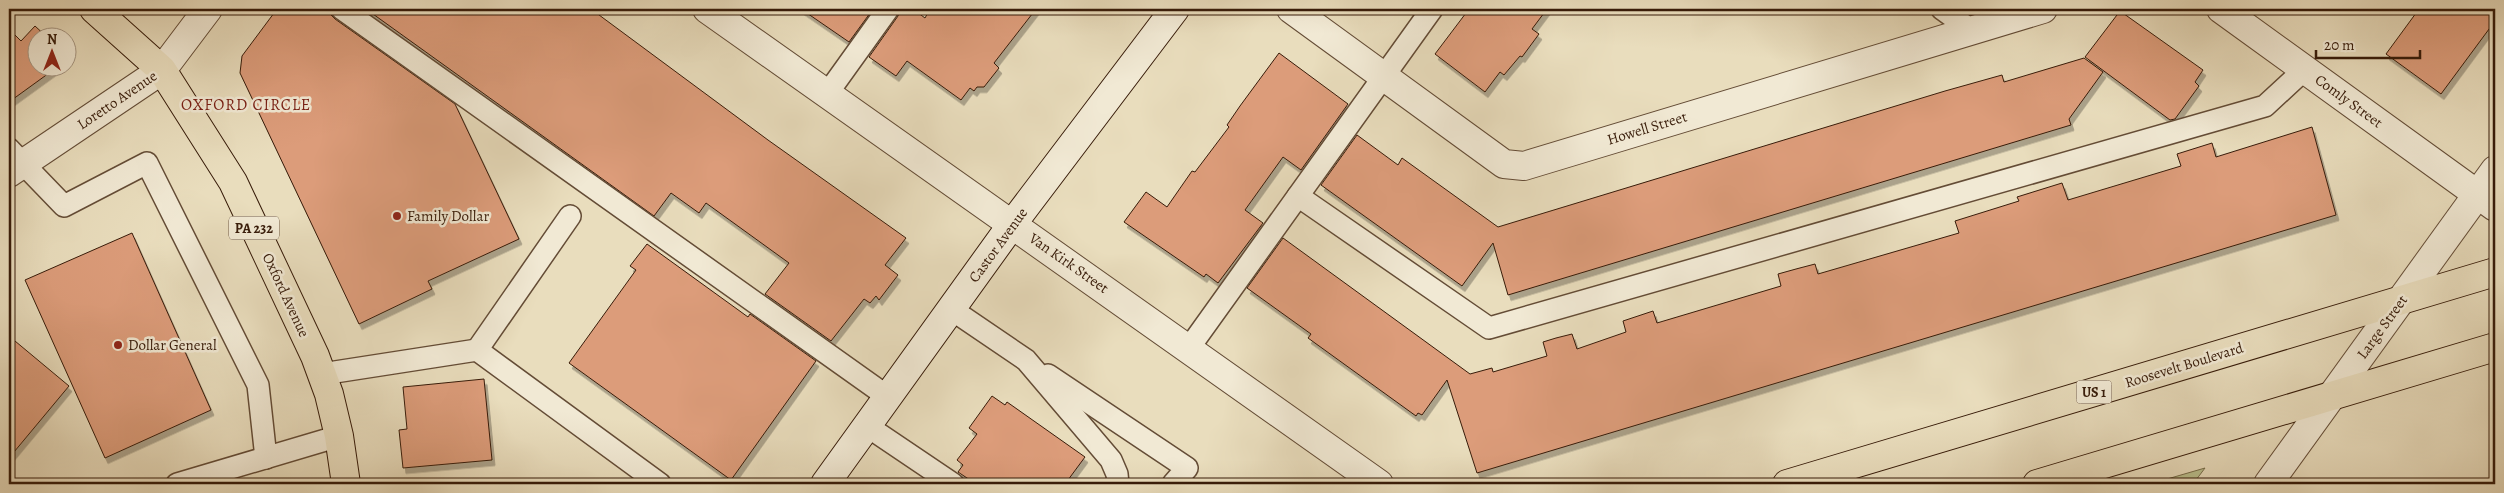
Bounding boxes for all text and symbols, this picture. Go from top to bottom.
north arrow [28,28,78,78]
scale bar [2316,28,2420,60]
text: N [47,30,57,49]
text: 20 m [2324,35,2355,55]
street label: Loretto Avenue [73,66,161,134]
street label: Comly Street [2311,70,2387,132]
district label: OXFORD CIRCLE [181,94,311,116]
street label: Howell Street [1605,106,1689,150]
street label: Castor Avenue [964,203,1032,287]
place label: Family Dollar [407,206,489,226]
marker: Family Dollar [391,210,403,222]
road number: PA 232 [229,217,279,240]
street label: Van Kirk Street [1024,228,1113,298]
street label: Oxford Avenue [258,250,314,341]
street label: Large Street [2352,291,2412,363]
place label: Dollar General [128,335,217,355]
street label: Roosevelt Boulevard [2122,337,2247,393]
marker: Dollar General [112,339,124,351]
road number: US 1 [2076,381,2112,404]

